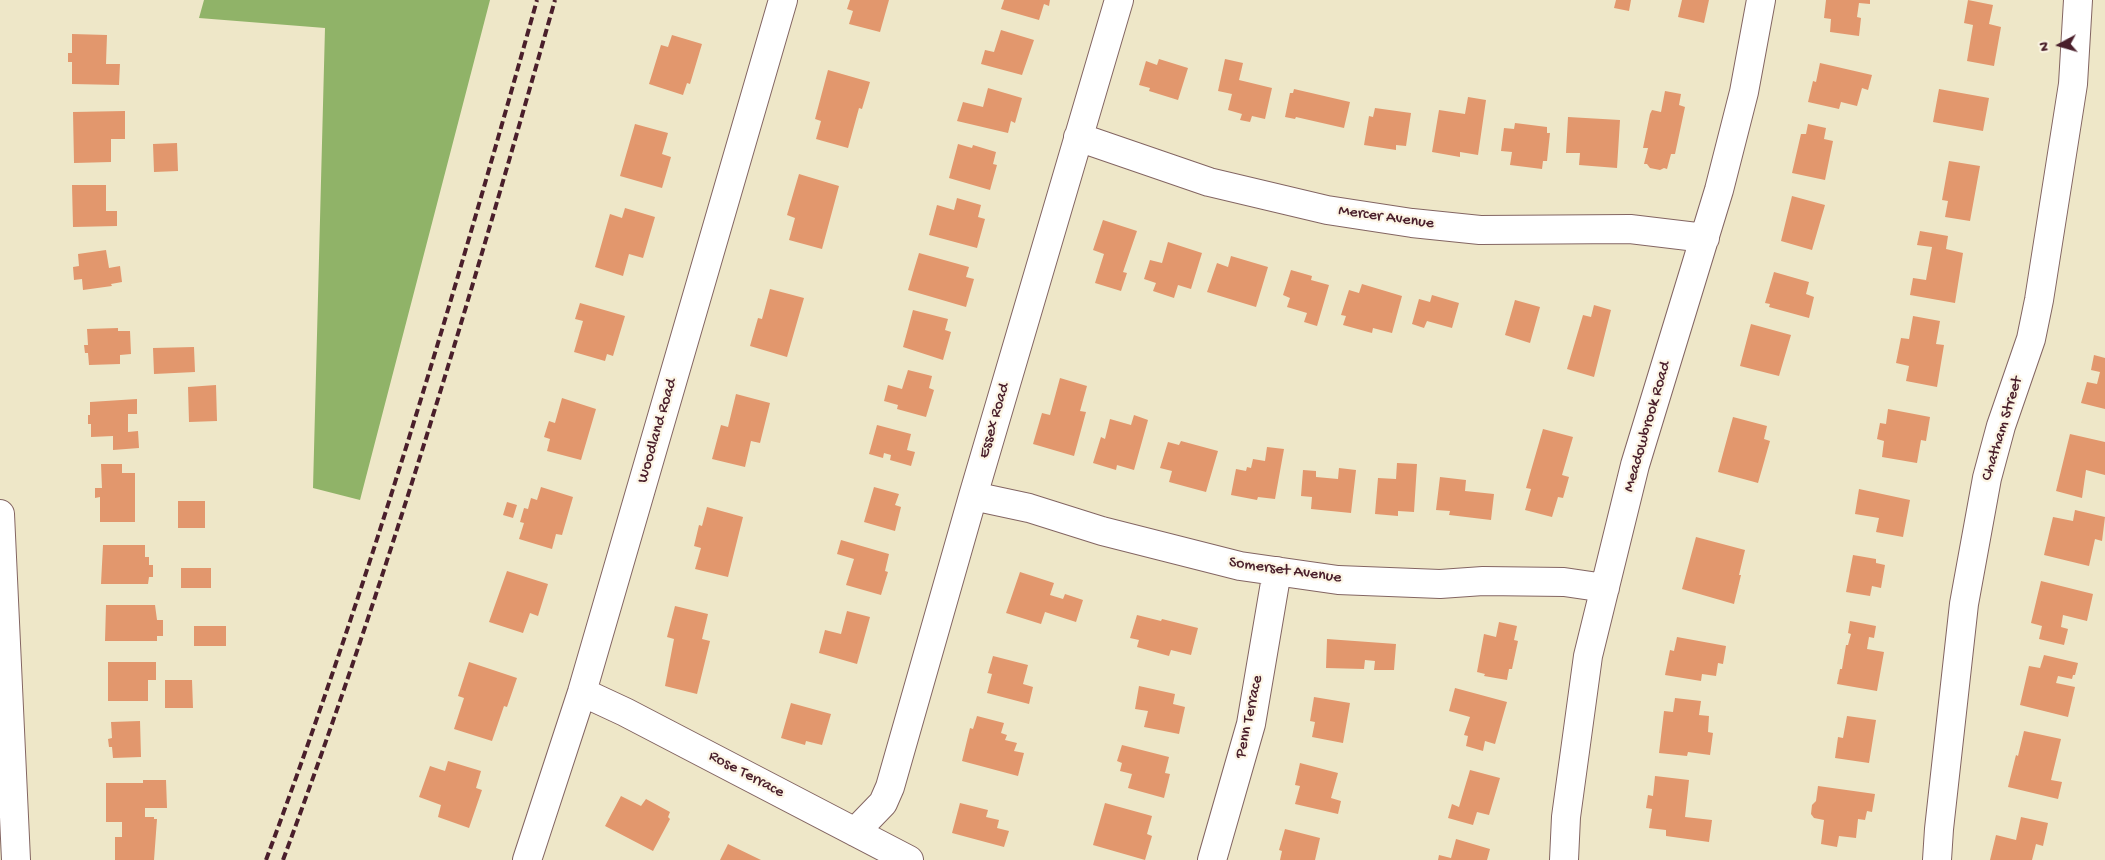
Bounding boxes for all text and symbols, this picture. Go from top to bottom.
north arrow [2035,20,2085,70]
text: N [2036,41,2054,52]
street label: Mercer Avenue [1337,202,1435,234]
street label: Meadowbrook Road [1620,360,1676,494]
street label: Chatham Street [1978,375,2028,483]
street label: Woodland Road [634,377,682,485]
street label: Essex Road [975,381,1015,461]
street label: Somerset Avenue [1227,554,1343,588]
street label: Penn Terrace [1232,674,1268,760]
street label: Rose Terrace [705,747,787,803]

